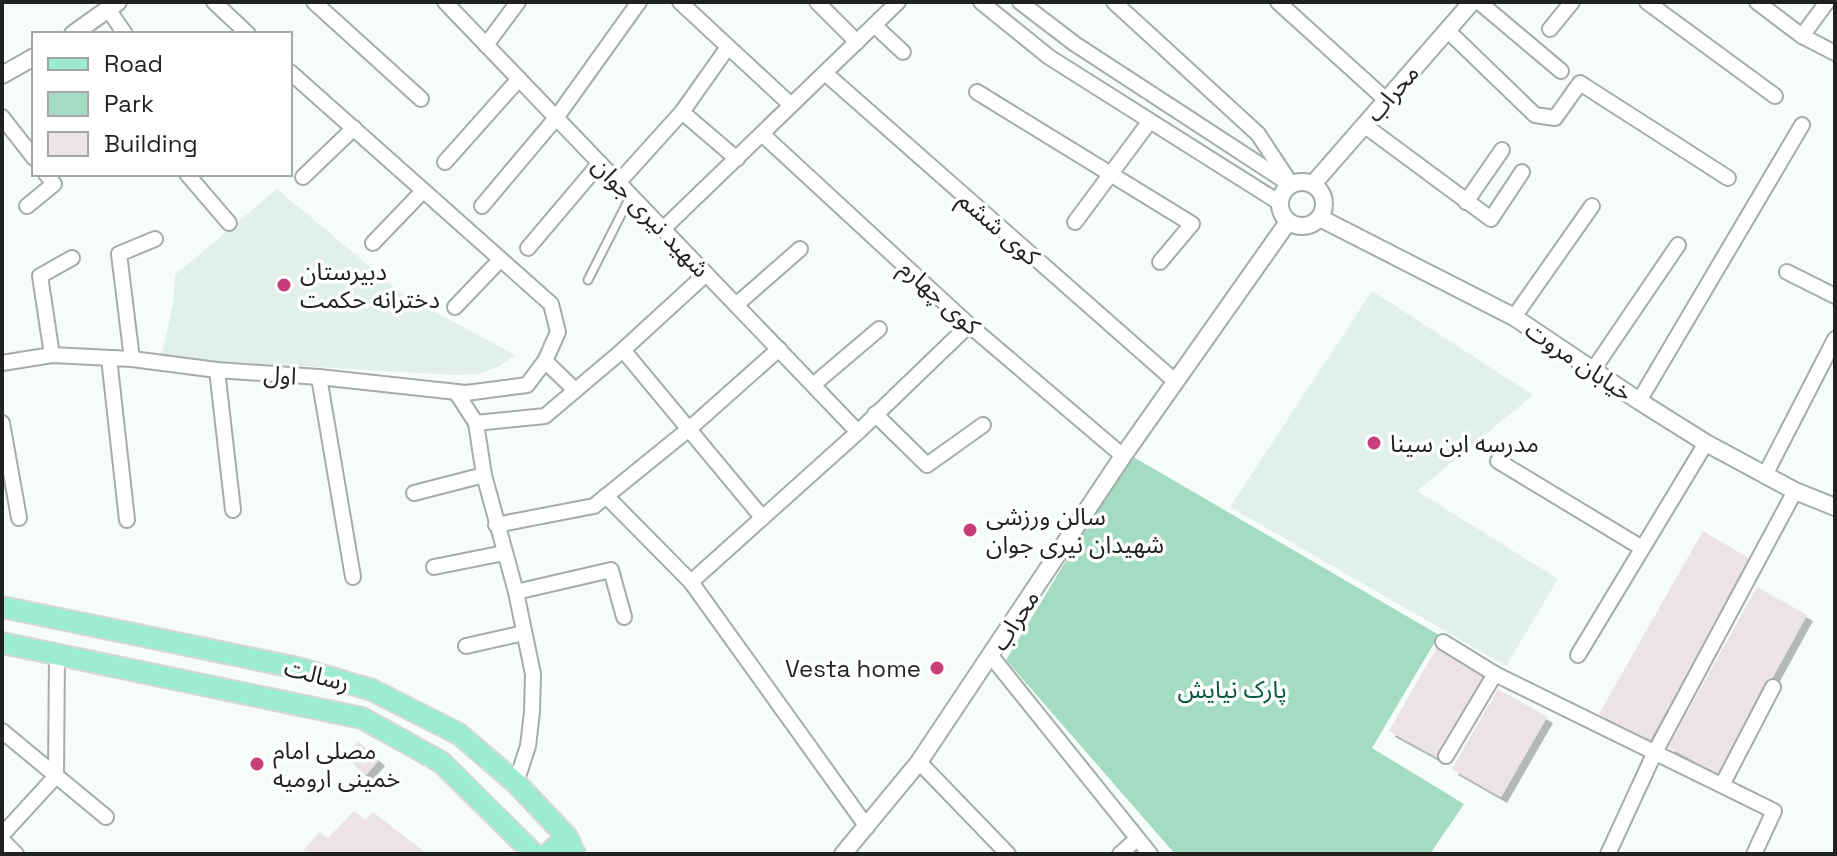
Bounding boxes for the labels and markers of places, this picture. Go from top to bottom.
place label: دبیرستان دخترانه حکمت [300,256,440,315]
marker: دبیرستان دخترانه حکمت [275,276,293,294]
place label: مدرسه ابن سینا [1390,428,1539,459]
marker: مدرسه ابن سینا [1365,434,1383,452]
place label: سالن ورزشی شهیدان نیری جوان [986,501,1164,560]
marker: سالن ورزشی شهیدان نیری جوان [961,521,979,539]
place label: Vesta home [785,653,921,684]
marker: Vesta home [928,659,946,677]
place label: مصلی امام خمینی ارومیه [273,735,401,794]
marker: مصلی امام خمینی ارومیه [248,755,266,773]

